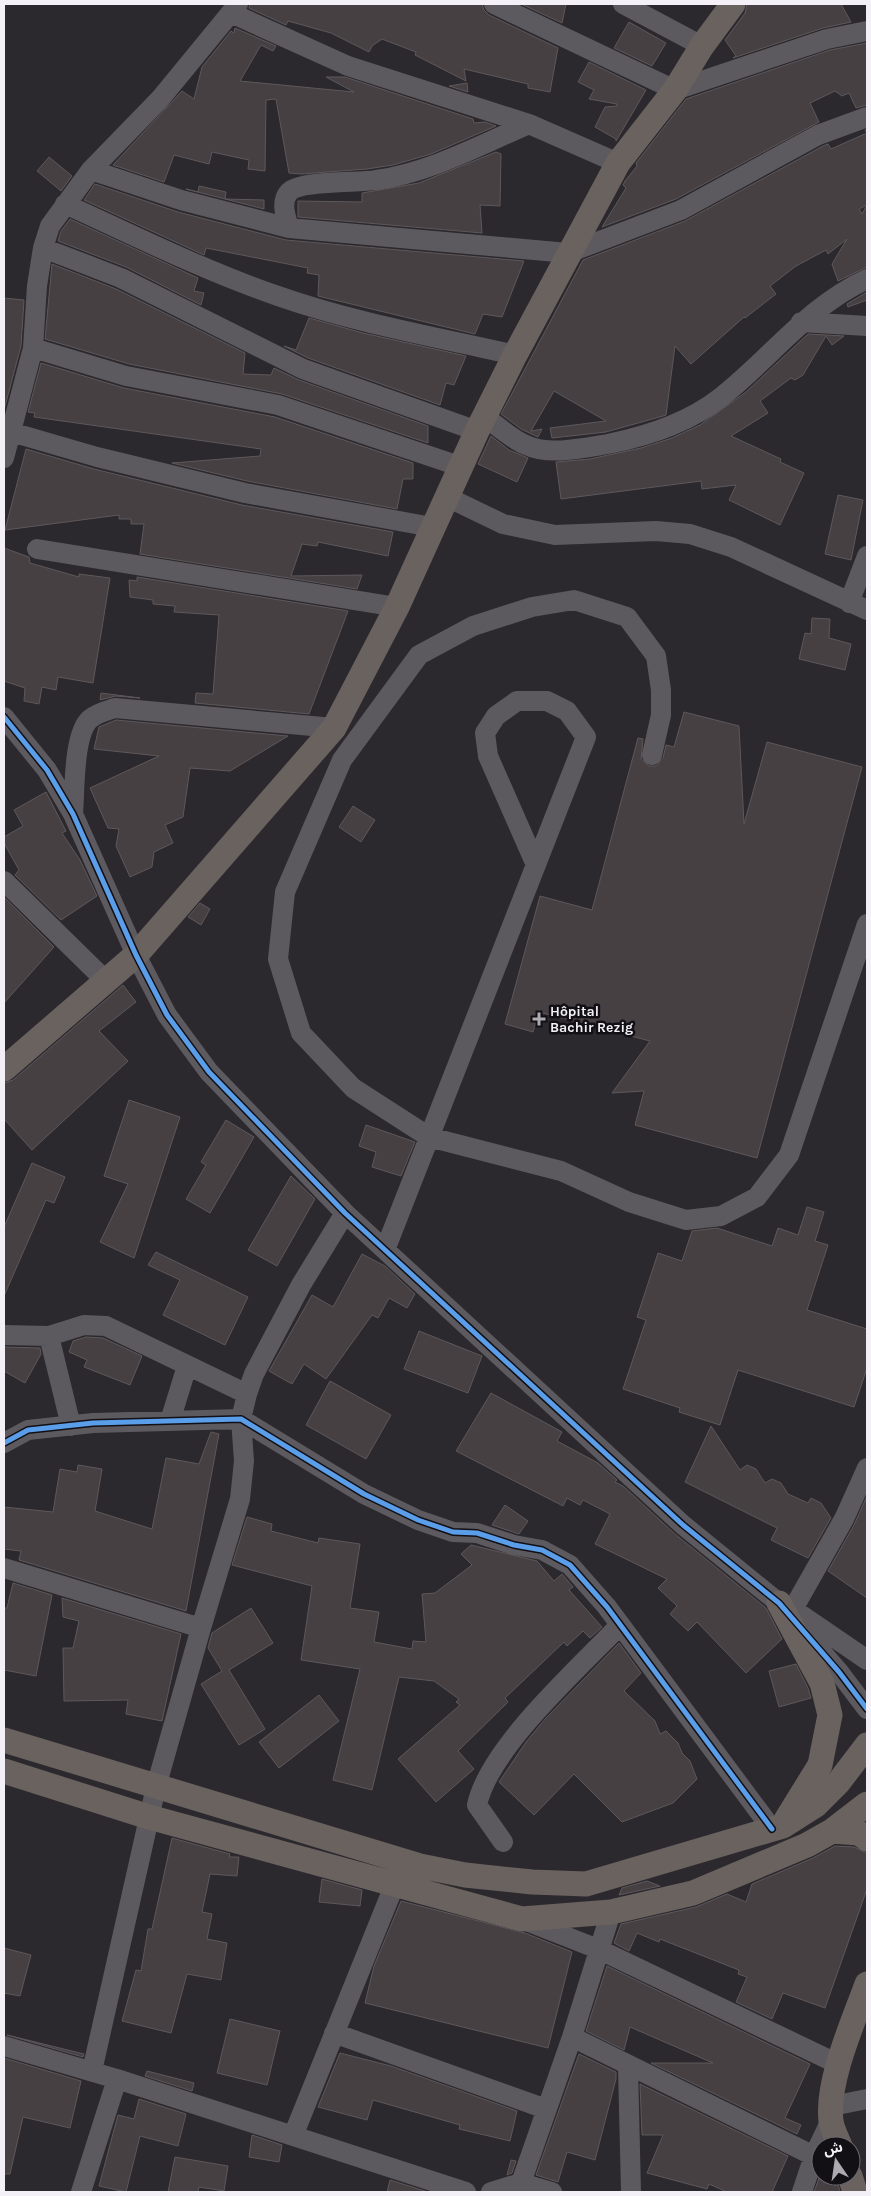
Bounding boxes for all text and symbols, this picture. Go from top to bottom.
place label: Hôpital Bachir Rezig [550,1003,633,1036]
marker: Hôpital Bachir Rezig [532,1012,546,1026]
north arrow [811,2136,861,2186]
text: ش [822,2138,844,2159]

